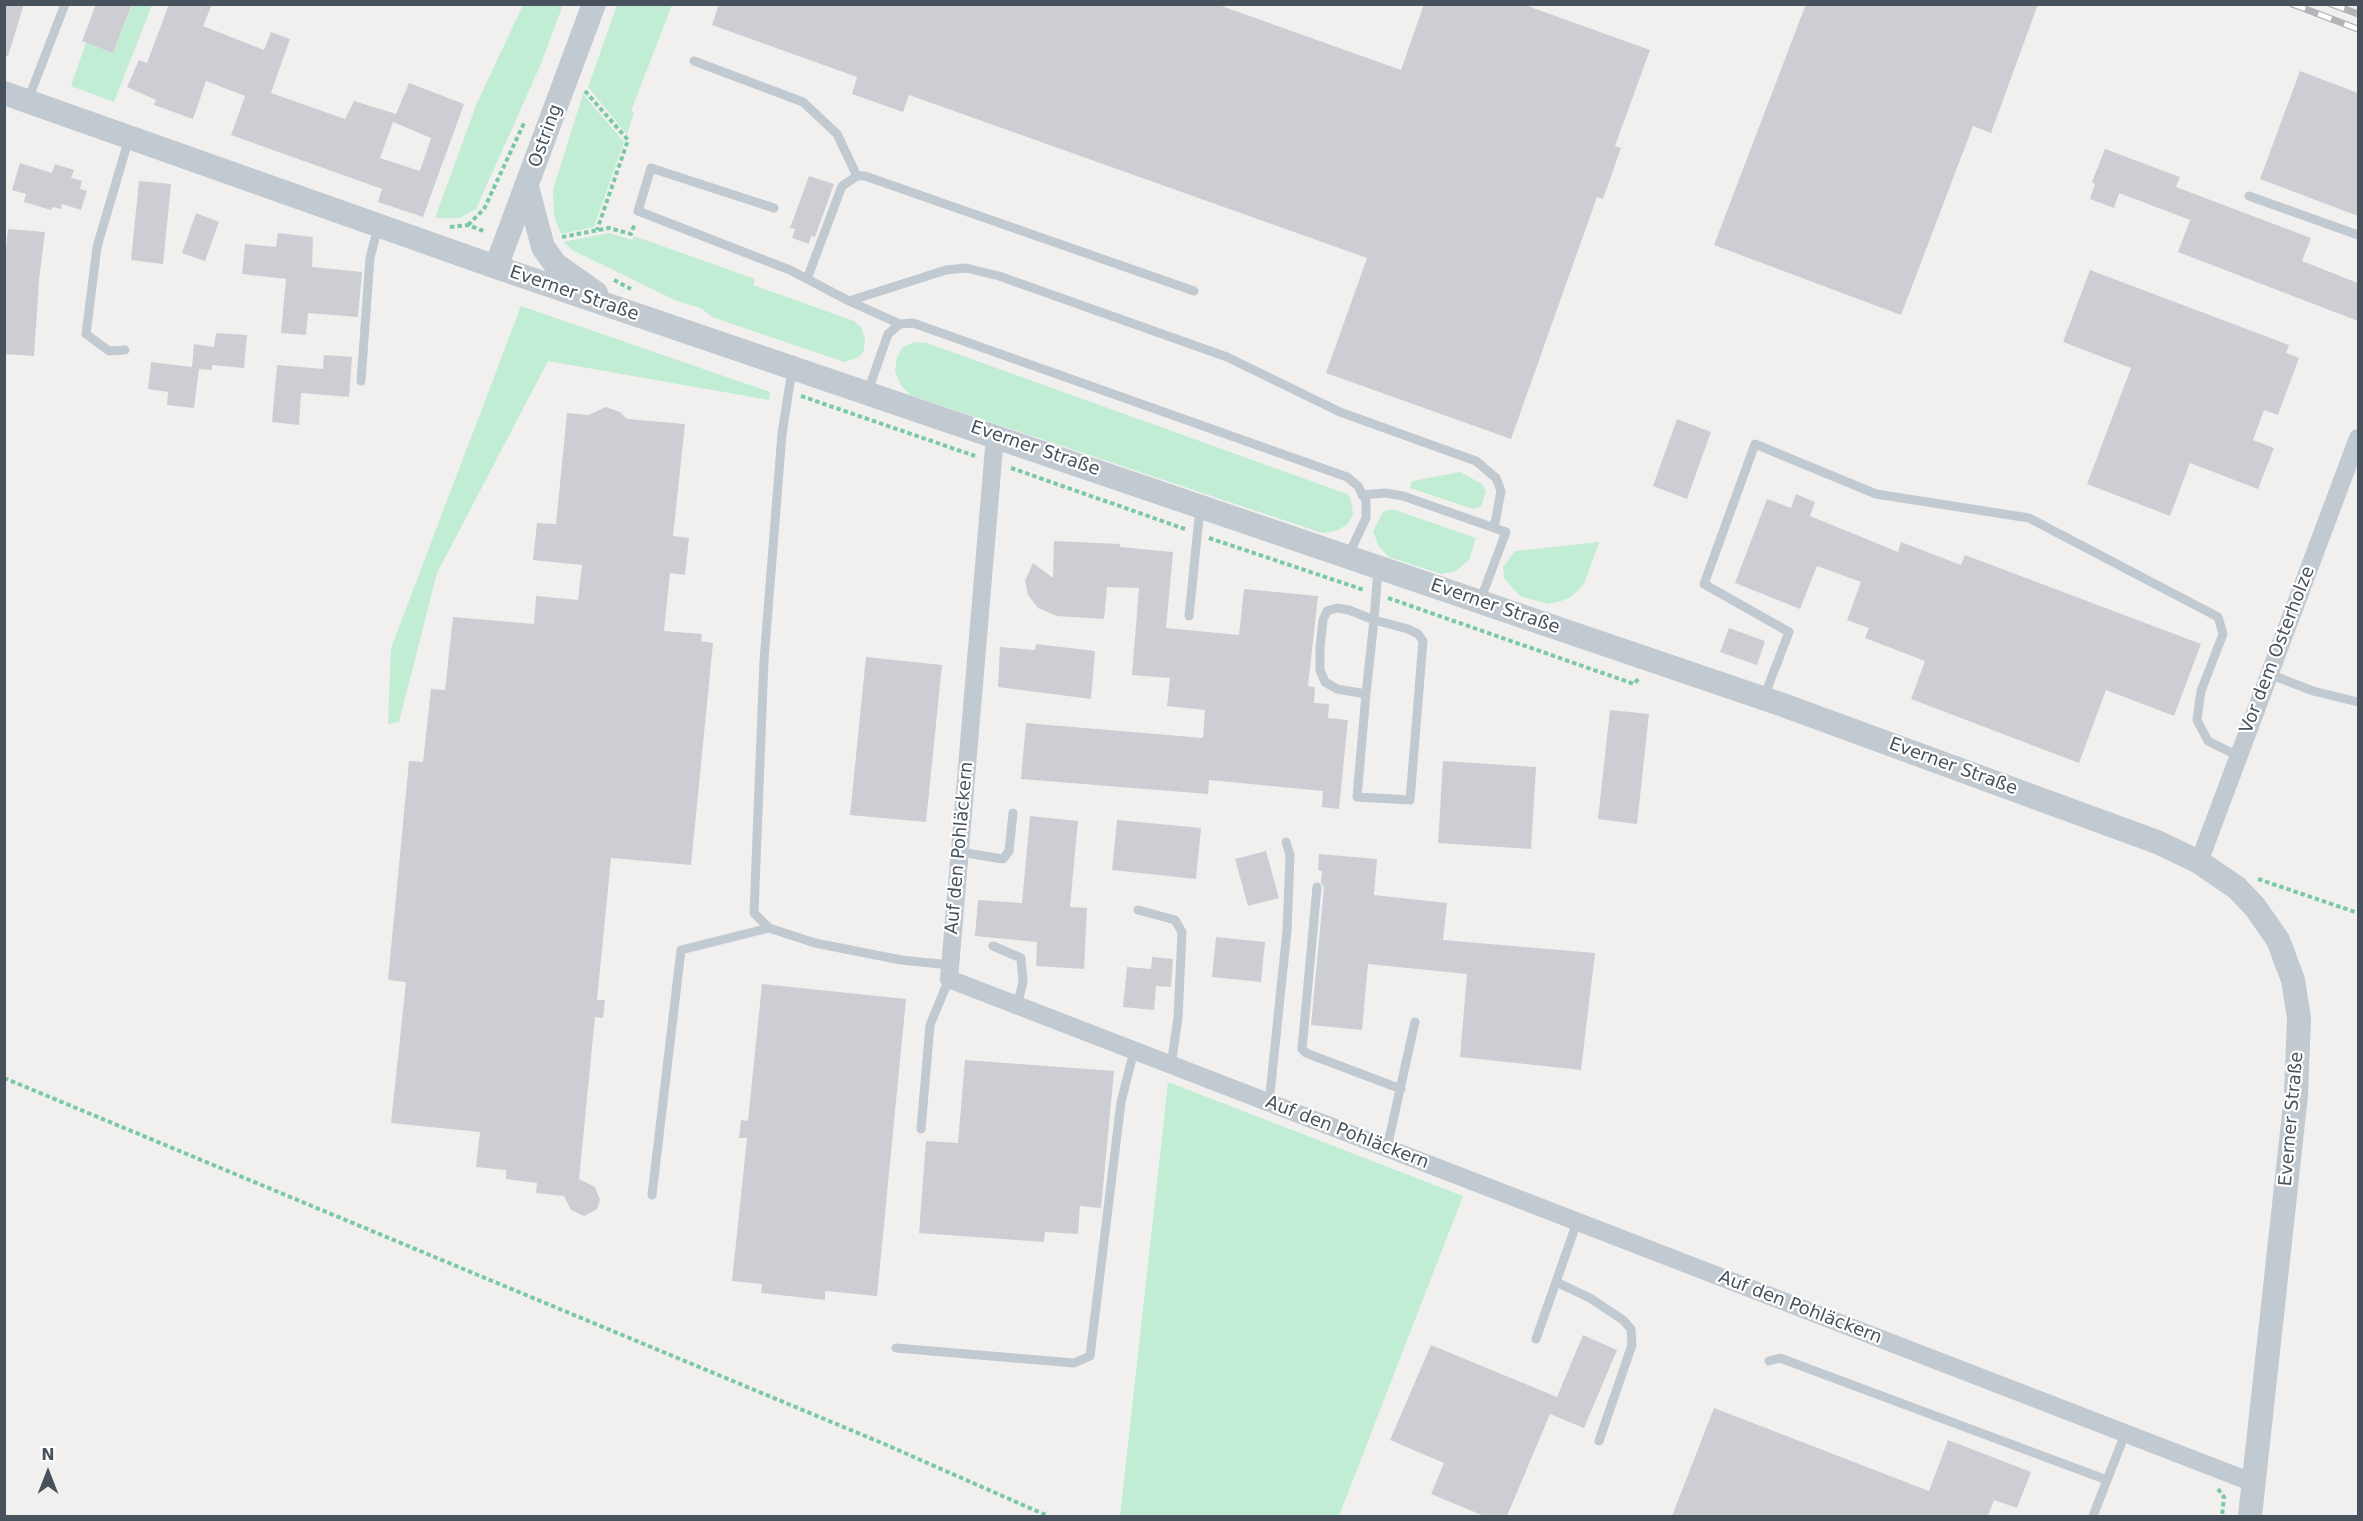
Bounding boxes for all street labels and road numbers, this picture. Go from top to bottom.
street label: Ostring [525,101,567,171]
street label: Everner Straße [507,262,641,326]
street label: Everner Straße [968,417,1102,481]
street label: Vor dem Osterholze [2236,563,2320,737]
street label: Everner Straße [1428,575,1562,639]
street label: Everner Straße [1886,734,2020,800]
street label: Auf den Pohläckern [942,761,978,935]
street label: Everner Straße [2275,1051,2309,1187]
street label: Auf den Pohläckern [1262,1092,1432,1174]
street label: Auf den Pohläckern [1715,1267,1885,1349]

